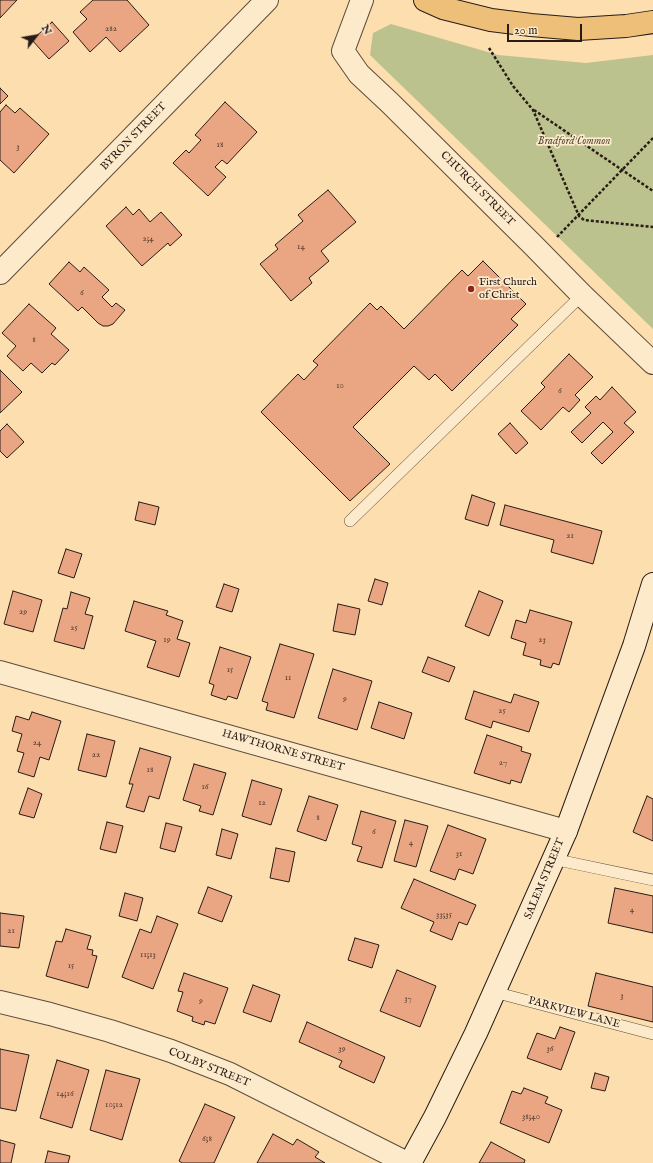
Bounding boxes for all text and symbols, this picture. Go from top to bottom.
north arrow [16,16,56,56]
scale bar [509,16,584,42]
text: N [38,22,55,38]
text: 20 m [514,23,537,38]
house number: 282 [105,24,117,34]
street label: BYRON STREET [98,100,170,174]
park label: Bradford Common [538,135,610,149]
house number: 18 [217,140,223,150]
house number: 3 [16,142,20,152]
street label: CHURCH STREET [437,149,517,229]
house number: 2;4 [142,234,154,244]
house number: 14 [297,242,305,252]
place label: First Church of Christ [479,276,537,302]
marker: First Church of Christ [466,284,476,294]
house number: 6 [80,288,84,298]
house number: 8 [32,335,36,345]
house number: 10 [336,381,344,391]
house number: 6 [558,386,562,396]
house number: 21 [566,531,574,541]
house number: 29 [19,607,27,617]
house number: 25 [70,623,78,633]
house number: 19 [163,635,171,645]
house number: 23 [538,635,546,645]
house number: 15 [227,665,233,675]
house number: 11 [285,673,291,683]
house number: 9 [343,694,347,704]
house number: 25 [498,706,506,716]
street label: HAWTHORNE STREET [220,727,346,775]
house number: 24 [33,738,41,748]
house number: 22 [92,750,100,760]
house number: 27 [499,758,507,768]
house number: 18 [147,765,153,775]
house number: 16 [201,782,209,792]
house number: 12 [258,798,266,808]
house number: 8 [316,813,320,823]
house number: 6 [372,827,376,837]
street label: SALEM STREET [522,837,568,921]
house number: 4 [409,838,413,848]
house number: 31 [456,849,462,859]
house number: 4 [630,905,634,915]
house number: 33;35 [436,910,452,920]
house number: 21 [7,926,15,936]
house number: 11;13 [140,950,156,960]
house number: 15 [68,961,74,971]
house number: 3 [620,991,624,1001]
house number: 37 [404,994,412,1004]
street label: PARKVIEW LANE [527,994,621,1032]
house number: 9 [199,996,203,1006]
house number: 39 [338,1044,346,1054]
house number: 36 [546,1044,554,1054]
street label: COLBY STREET [166,1046,252,1090]
house number: 14;16 [56,1089,74,1099]
house number: 10;12 [105,1100,123,1110]
house number: 38;40 [522,1112,540,1122]
house number: 6;8 [202,1134,212,1144]

